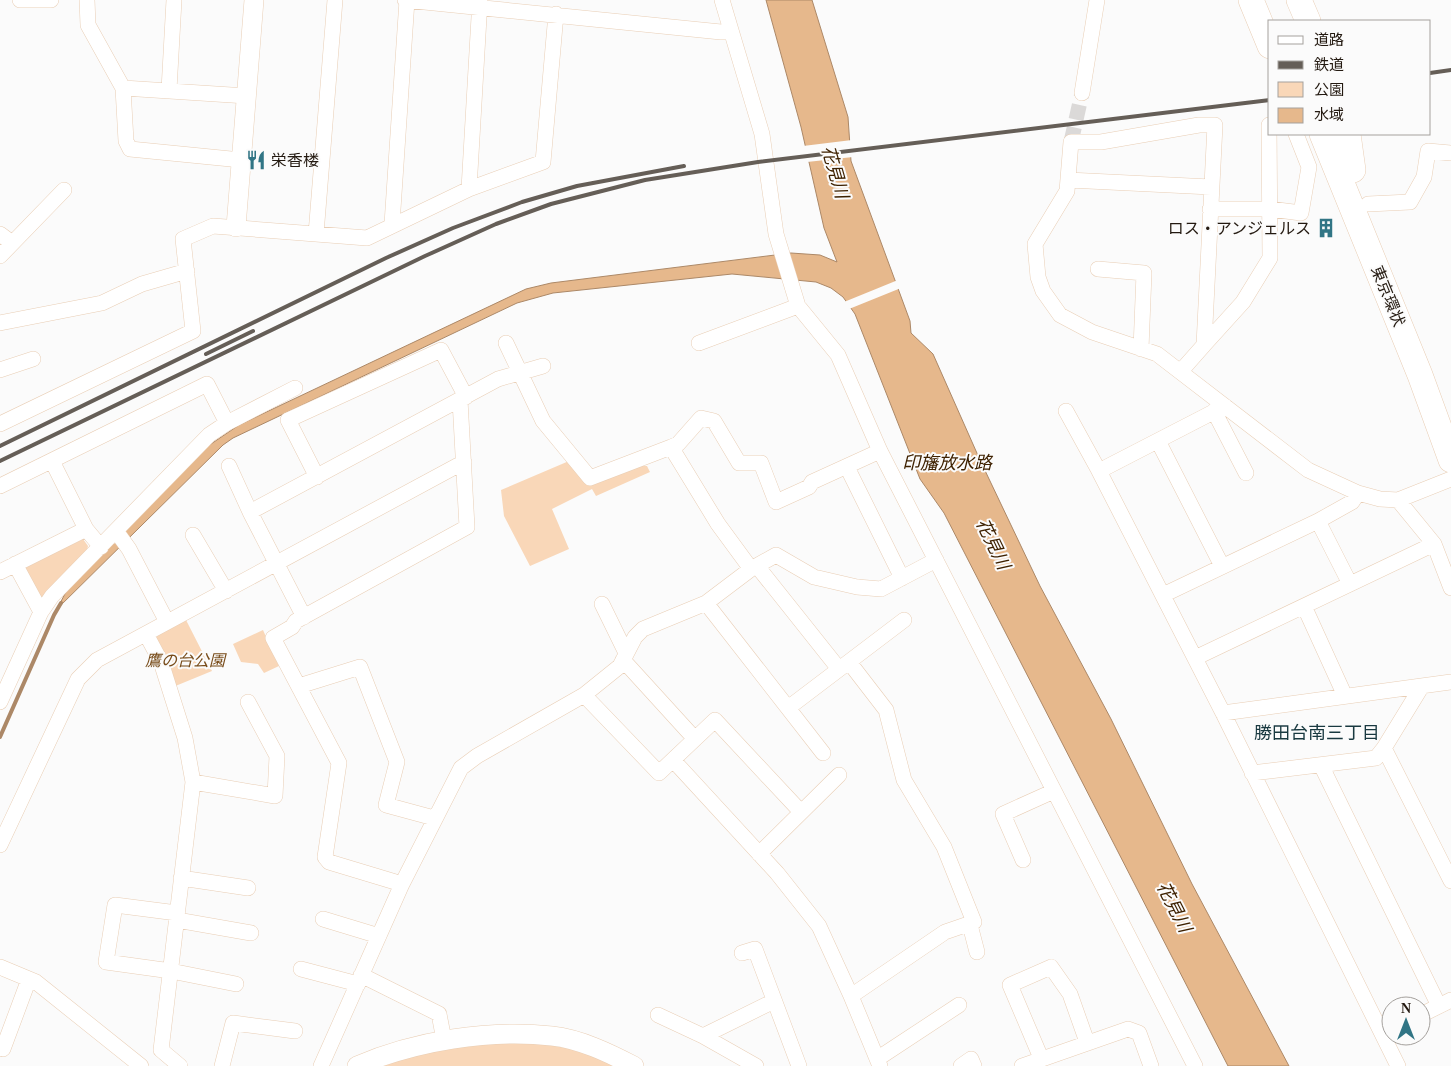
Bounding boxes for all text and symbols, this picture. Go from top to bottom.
legend [1268,20,1431,135]
text: 道路 [1314,32,1344,48]
text: 鉄道 [1314,57,1344,73]
text: 公園 [1314,82,1344,98]
text: 水域 [1314,107,1344,123]
water label: 花見川 [818,143,853,203]
restaurant icon: 栄香楼 [245,149,267,171]
place label: 栄香楼 [271,152,319,169]
building icon: ロス・アンジェルス [1315,217,1337,239]
place label: ロス・アンジェルス [1168,220,1311,237]
street label: 東京環状 [1368,263,1408,329]
water label: 印旛放水路 [902,453,994,473]
water label: 花見川 [972,515,1015,574]
park label: 鷹の台公園 [145,652,227,669]
district label: 勝田台南三丁目 [1254,723,1380,743]
water label: 花見川 [1153,878,1196,937]
north arrow [1381,996,1431,1046]
text: N [1401,1001,1411,1016]

